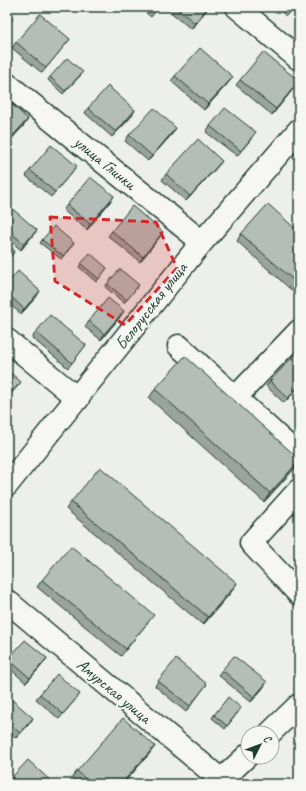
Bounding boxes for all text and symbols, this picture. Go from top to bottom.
street label: улица Глинки [69,131,141,195]
street label: Белорусская улица [110,257,192,354]
street label: Амурская улица [73,654,157,729]
north arrow [240,725,280,765]
text: С [260,732,276,746]

